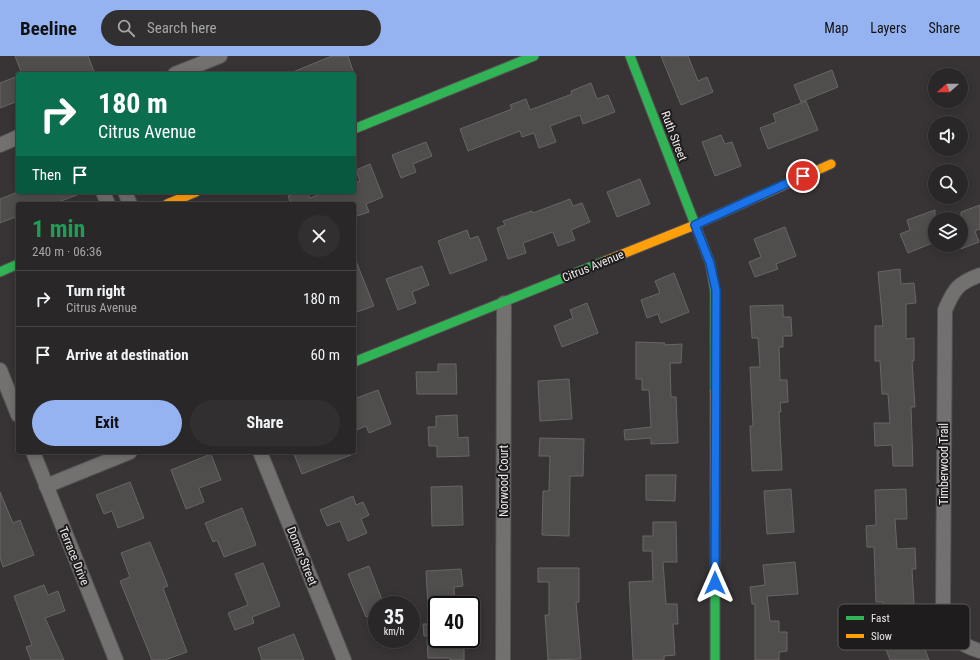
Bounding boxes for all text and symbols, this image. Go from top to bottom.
search box [101,10,381,46]
text: Beeline [20,17,77,40]
icon: search [115,17,137,39]
text: Search here [147,19,217,37]
text: Map [824,20,848,36]
text: Layers [870,20,907,36]
text: Share [929,20,960,36]
north arrow [928,68,968,108]
map controls [928,68,968,252]
text: 180 m [98,87,168,120]
icon: right [32,88,84,140]
street label: Ruth Street [658,109,690,163]
button: sound [928,116,968,156]
text: Citrus Avenue [98,121,196,142]
pin [786,159,820,193]
icon: arrive [69,164,91,186]
button: search [928,164,968,204]
icon: arrive [792,165,814,187]
text: Then [32,166,61,184]
button: layers [928,212,968,252]
text: 1 min [32,215,85,243]
button: close [298,215,340,257]
text: 240 m · 06:36 [32,244,102,259]
street label: Citrus Avenue [560,247,626,285]
text: Turn right [66,282,125,300]
icon: right [32,288,54,310]
text: 180 m [303,290,340,308]
text: Citrus Avenue [66,300,137,315]
icon: arrive [32,344,54,366]
text: Arrive at destination [66,346,189,364]
text: 60 m [310,346,340,364]
button: Exit [32,400,182,446]
button: Share [190,400,340,446]
street label: Timberwood Trail [937,423,951,505]
street label: Norwood Court [497,445,511,517]
street label: Terrace Drive [56,525,92,588]
street label: Domer Street [284,525,320,588]
position arrow [694,562,736,604]
speed limit sign: 40 [428,596,480,648]
legend [838,604,970,650]
text: 35 [384,605,404,629]
text: Fast [871,612,890,625]
text: km/h [384,626,404,637]
text: Slow [871,630,892,643]

